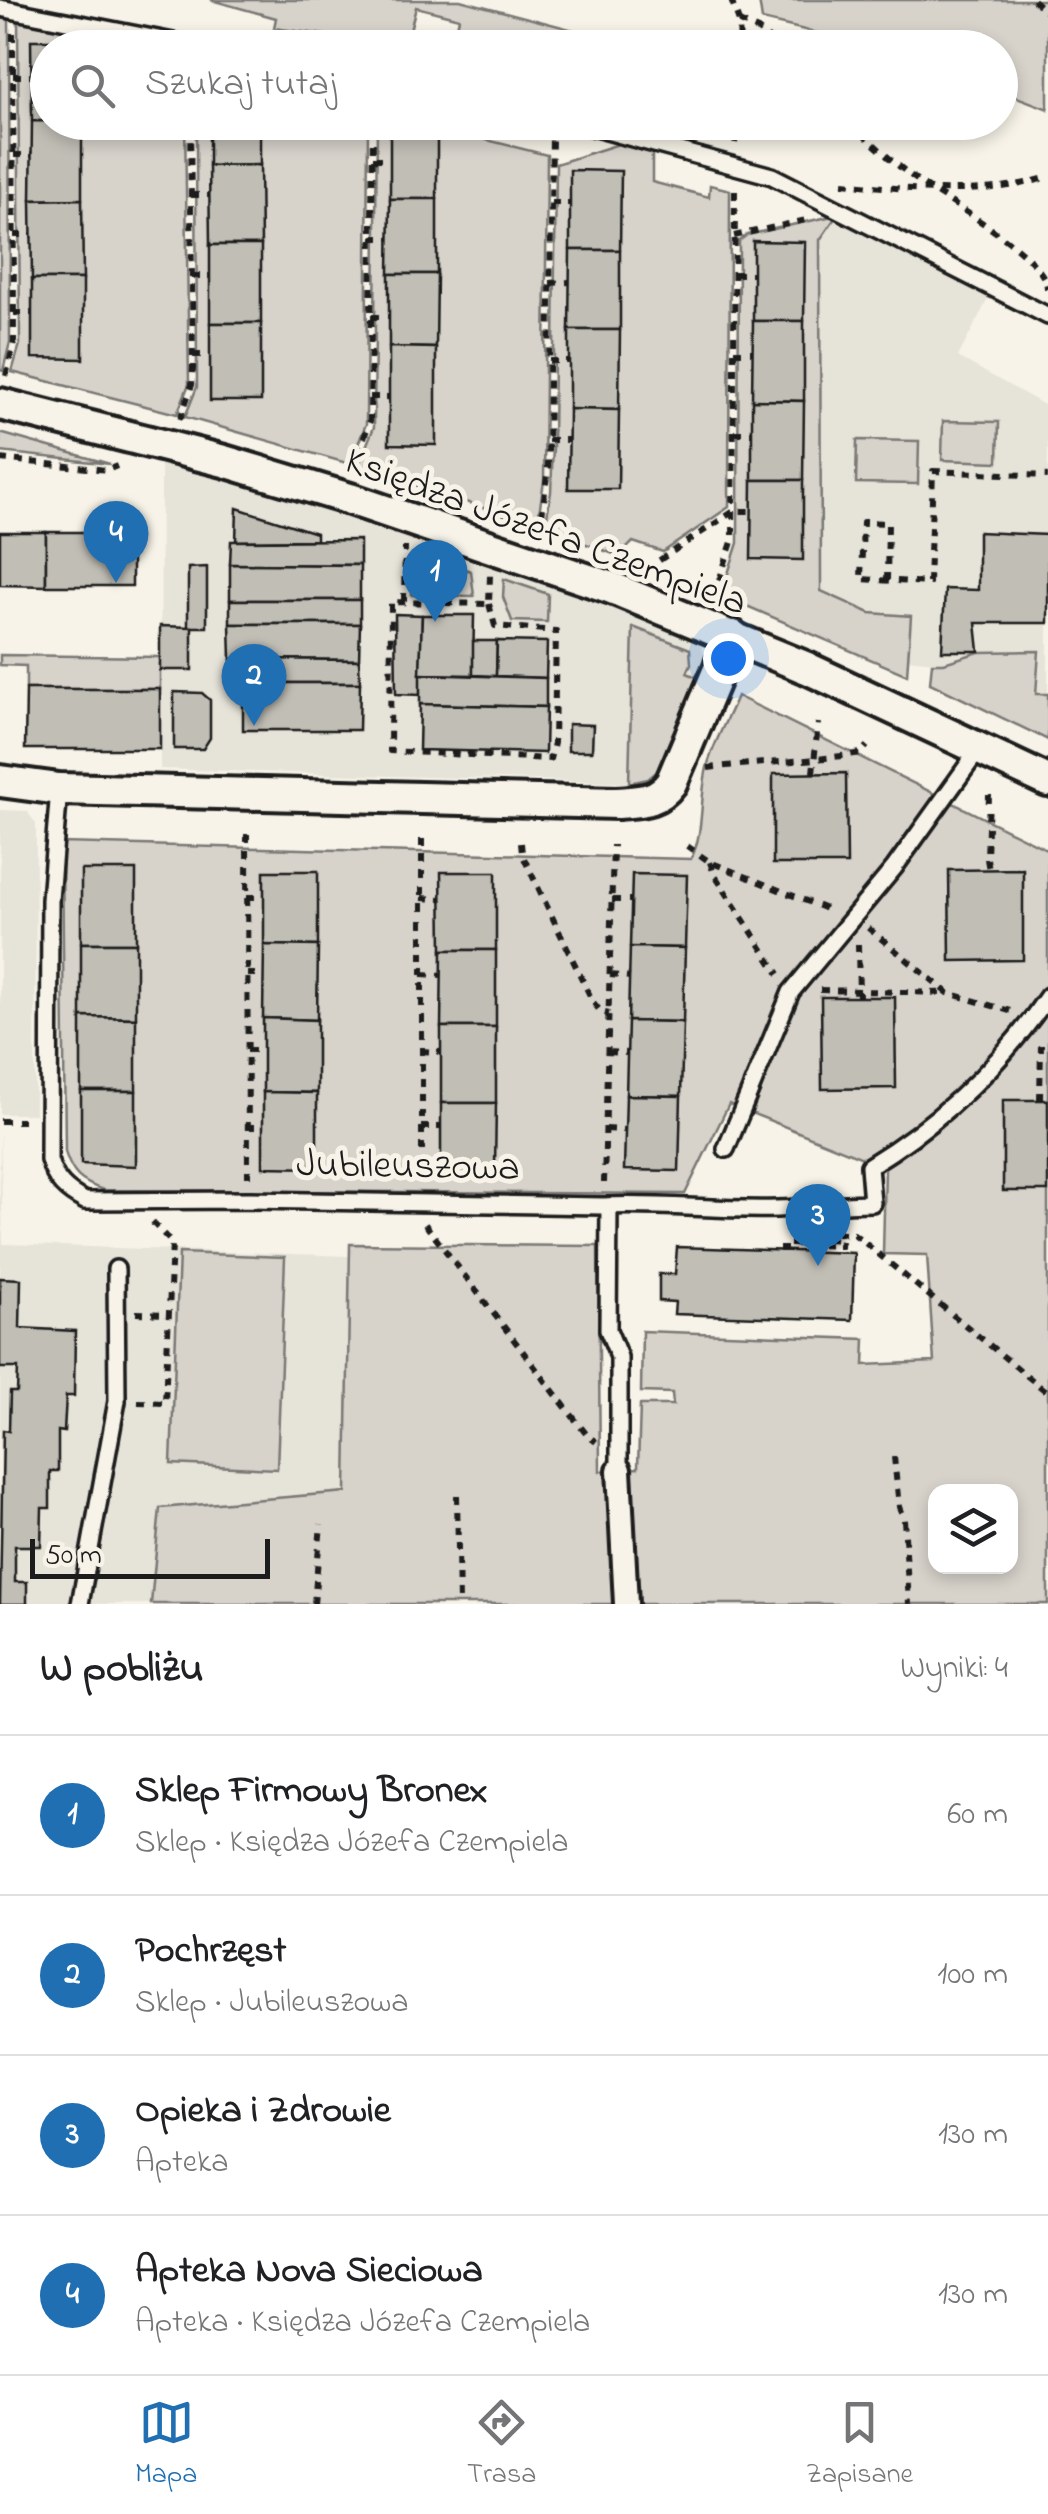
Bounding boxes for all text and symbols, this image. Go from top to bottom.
search box [30,30,1018,140]
text: Szukaj tutaj [145,57,336,113]
icon: search [65,58,120,113]
street label: Księdza Józefa Czempiela [336,433,755,633]
pin: 4 [84,500,148,583]
pin: 1 [402,540,468,622]
your location [703,633,754,684]
pin: 2 [222,644,286,726]
street label: Jubileuszowa [296,1136,520,1199]
pin: 3 [786,1184,850,1266]
map controls [928,1484,1018,1574]
button: layers [928,1484,1018,1574]
scale bar [30,1534,270,1578]
text: 50 m [45,1536,102,1577]
text: W pobliżu [40,1639,204,1700]
text: Wyniki: 4 [900,1646,1008,1693]
text: Sklep Firmowy Bronex [135,1764,488,1820]
text: 1 [67,1792,78,1839]
text: 60 m [947,1792,1008,1839]
text: Sklep · Księdza Józefa Czempiela [135,1820,569,1867]
text: Pochrzęst [135,1924,286,1980]
text: 2 [65,1952,80,1999]
text: 100 m [937,1952,1008,1999]
text: Sklep · Jubileuszowa [135,1980,409,2027]
text: Opieka i Zdrowie [135,2084,391,2140]
text: 3 [66,2112,79,2159]
text: 130 m [938,2112,1008,2159]
text: Apteka [135,2140,229,2187]
text: Apteka Nova Sieciowa [135,2244,483,2300]
text: 4 [66,2272,79,2319]
text: 130 m [938,2272,1008,2319]
text: Apteka · Księdza Józefa Czempiela [135,2300,590,2347]
tab: Mapa [135,2395,197,2496]
tab: Trasa [467,2395,536,2496]
tab: Zapisane [806,2395,913,2496]

